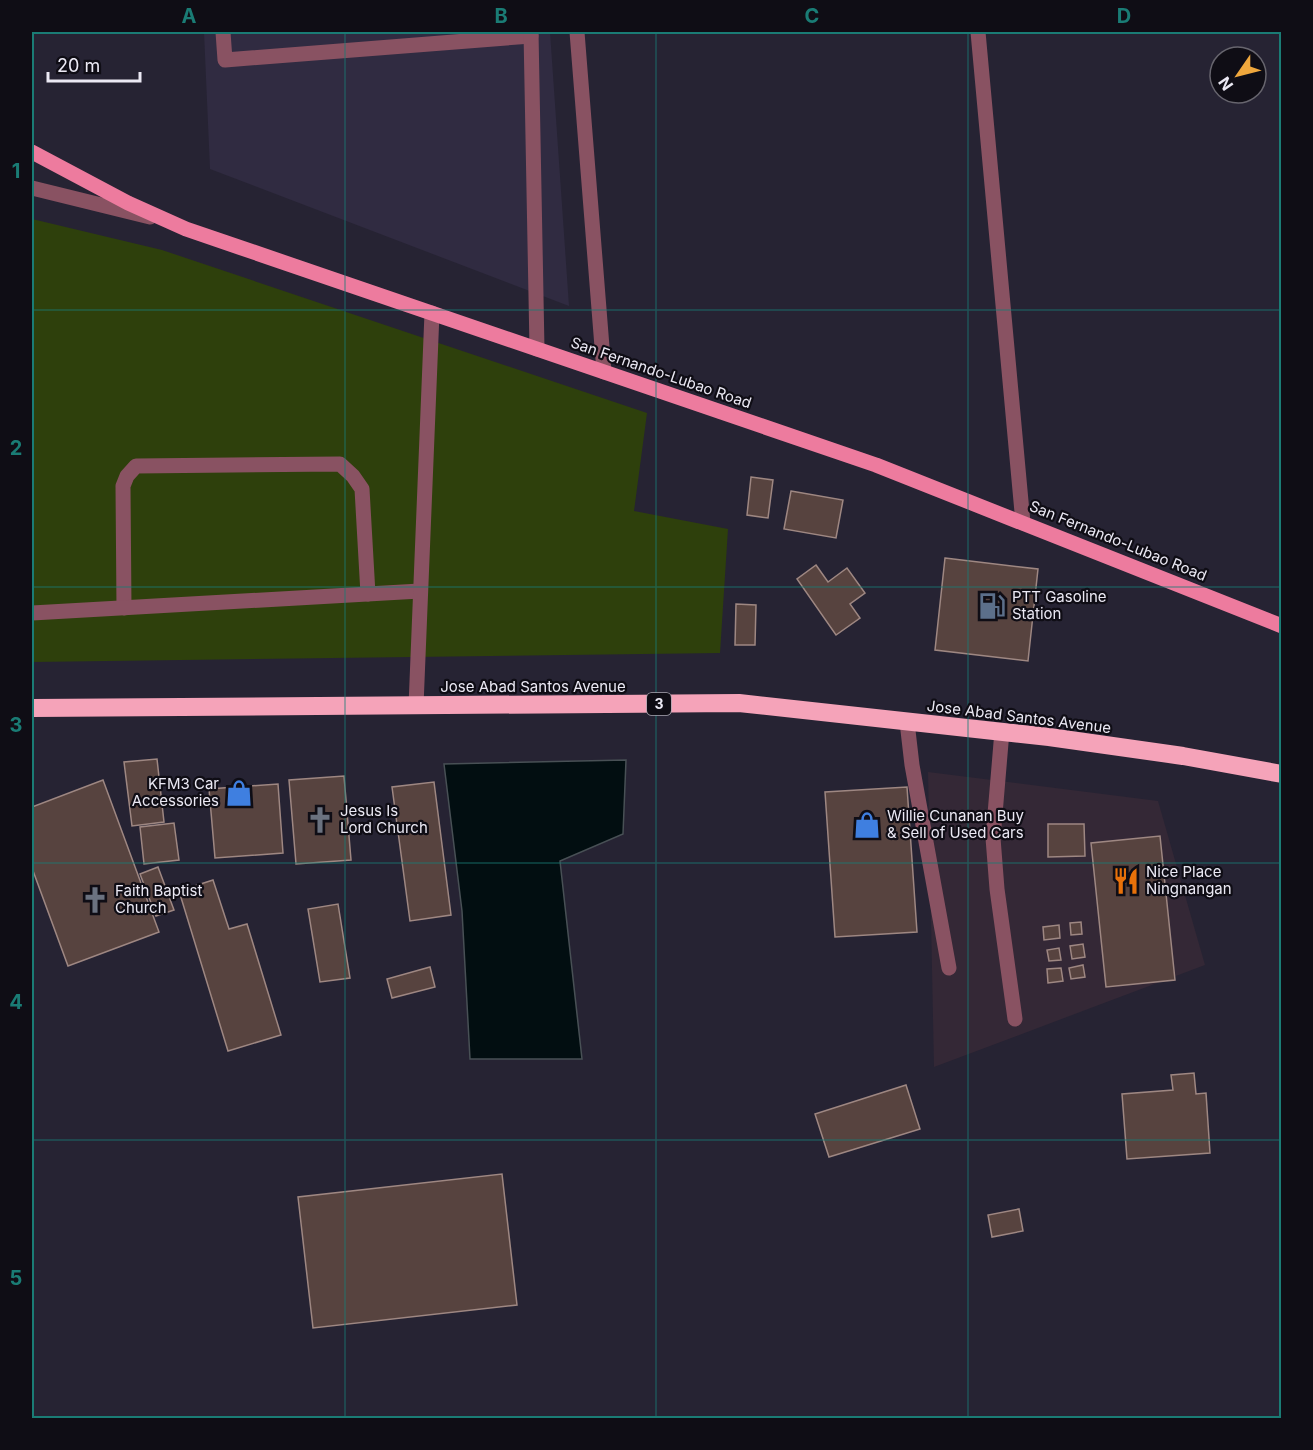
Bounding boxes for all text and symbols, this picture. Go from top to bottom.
text: A [182,4,197,28]
text: B [494,4,508,28]
text: C [805,4,819,28]
text: D [1117,4,1131,28]
scale bar [48,45,140,83]
north arrow [1208,45,1268,105]
text: 20 m [57,55,100,76]
text: N [1214,73,1237,94]
text: 1 [12,159,20,183]
street label: San Fernando-Lubao Road [568,333,754,412]
text: 2 [10,436,22,460]
street label: San Fernando-Lubao Road [1027,496,1210,585]
place label: PTT Gasoline Station [1012,587,1107,623]
fuel station icon: PTT Gasoline Station [977,591,1007,621]
street label: Jose Abad Santos Avenue [440,677,626,696]
road number: 3 [647,693,671,715]
street label: Jose Abad Santos Avenue [926,696,1112,737]
text: 3 [10,713,22,737]
place label: KFM3 Car Accessories [132,774,219,810]
shop icon: KFM3 Car Accessories [224,778,254,808]
place label: Jesus Is Lord Church [340,801,428,837]
church icon: Jesus Is Lord Church [305,805,335,835]
place label: Willie Cunanan Buy & Sell of Used Cars [887,806,1024,842]
shop icon: Willie Cunanan Buy & Sell of Used Cars [852,810,882,840]
place label: Nice Place Ningnangan [1146,862,1232,898]
restaurant icon: Nice Place Ningnangan [1111,866,1141,896]
place label: Faith Baptist Church [115,881,202,917]
church icon: Faith Baptist Church [80,885,110,915]
text: 4 [9,990,23,1014]
text: 5 [10,1266,22,1290]

